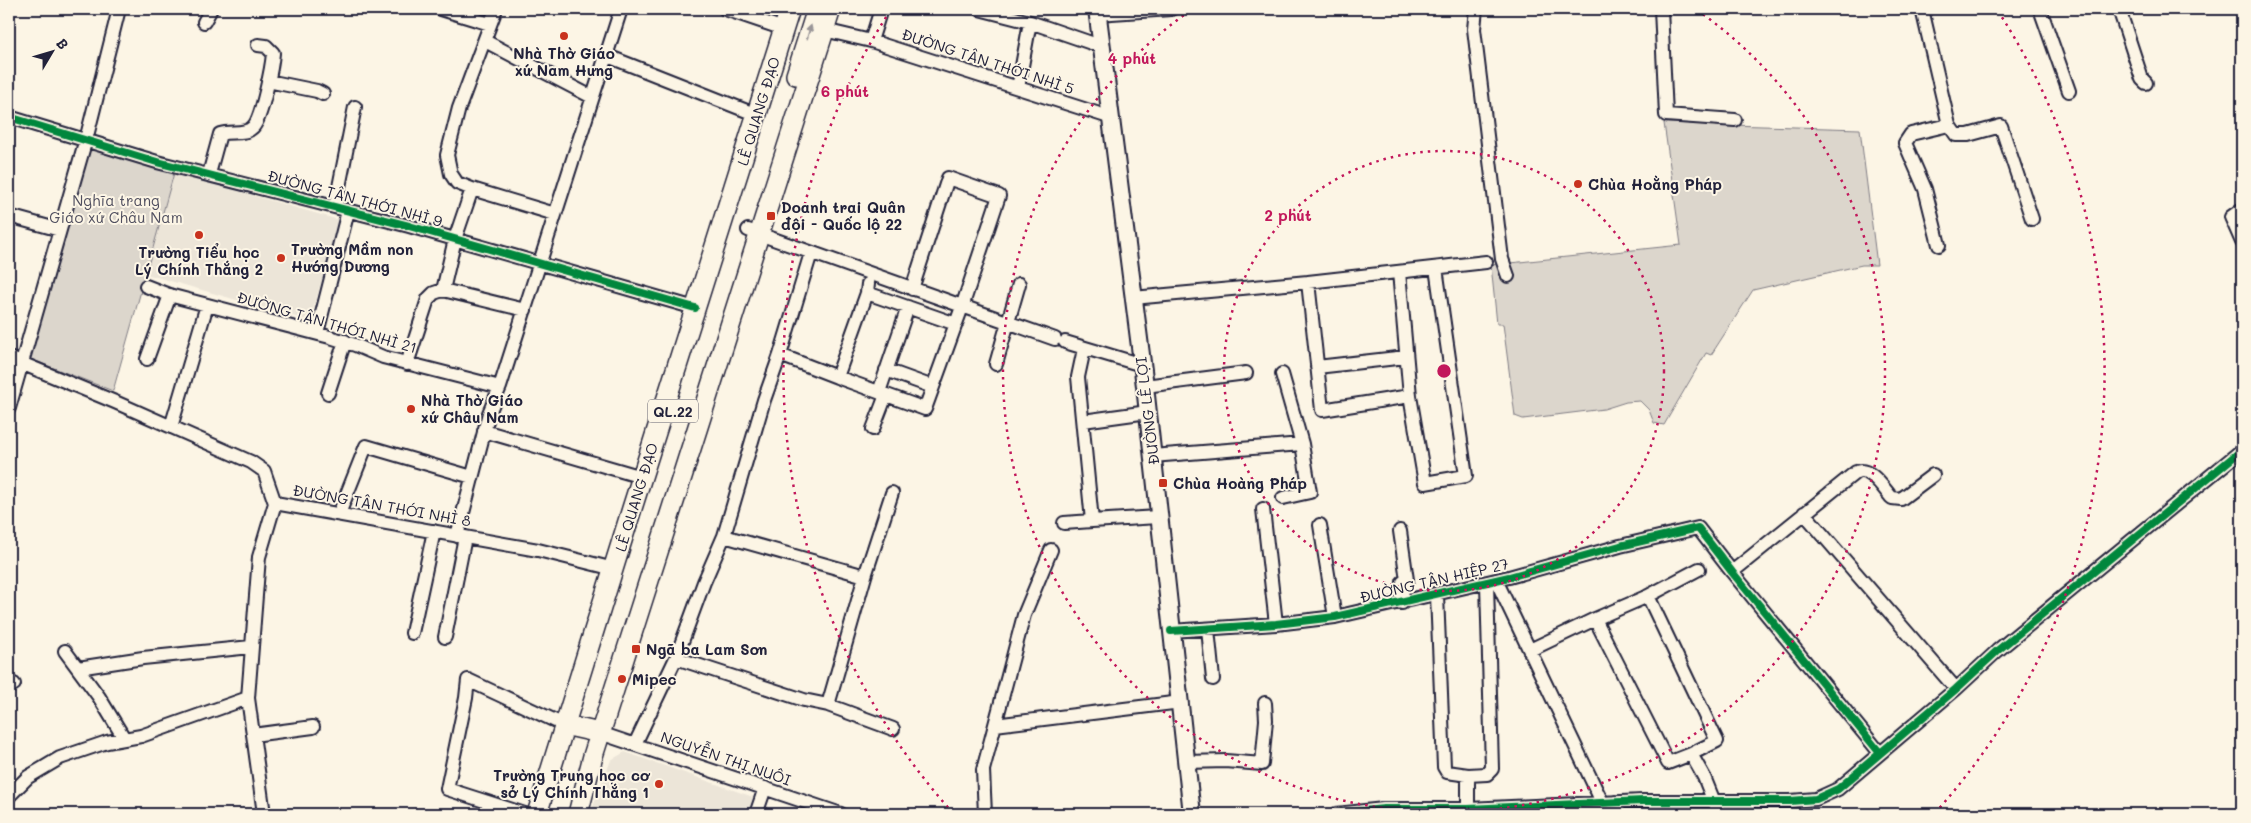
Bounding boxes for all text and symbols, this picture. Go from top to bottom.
street label: ĐƯỜNG TÂN THỚI NHÌ 5 [899,24,1077,98]
one-way arrow [806,25,814,40]
north arrow [28,28,78,78]
marker: Nhà Thờ Giáo xứ Nam Hưng [558,30,570,42]
text: B [52,34,73,53]
place label: Nhà Thờ Giáo xứ Nam Hưng [513,43,615,80]
text: 4 phút [1108,48,1156,68]
street label: LÊ QUANG ĐẠO [732,54,784,168]
text: 6 phút [821,81,869,101]
street label: ĐƯỜNG TÂN THỚI NHÌ 9 [265,165,445,231]
place label: Chùa Hoằng Pháp [1588,174,1722,194]
marker: Chùa Hoằng Pháp [1572,178,1584,190]
park label: Nghĩa trang Giáo xứ Châu Nam [49,190,183,227]
place label: Doanh trại Quân đội - Quốc lộ 22 [781,197,905,234]
text: 2 phút [1264,205,1312,225]
marker: Doanh trại Quân đội - Quốc lộ 22 [765,210,777,222]
marker: Trường Tiểu học Lý Chính Thắng 2 [193,229,205,241]
place label: Trường Mầm non Hướng Dương [291,239,413,276]
place label: Trường Tiểu học Lý Chính Thắng 2 [135,242,263,279]
marker: Trường Mầm non Hướng Dương [275,252,287,264]
street label: ĐƯỜNG TÂN THỚI NHÌ 21 [235,287,419,357]
street label: ĐƯỜNG LÊ LỢI [1130,355,1164,466]
centre of rings [1435,362,1453,380]
place label: Nhà Thờ Giáo xứ Châu Nam [421,390,523,427]
road number: QL.22 [648,400,698,422]
marker: Nhà Thờ Giáo xứ Châu Nam [405,403,417,415]
street label: LÊ QUANG ĐẠO [610,440,662,554]
place label: Chùa Hoàng Pháp [1173,473,1307,493]
marker: Chùa Hoàng Pháp [1157,477,1169,489]
street label: ĐƯỜNG TÂN THỚI NHÌ 8 [291,479,473,531]
street label: ĐƯỜNG TÂN HIỆP 27 [1358,553,1510,607]
place label: Ngã ba Lam Sơn [646,639,767,659]
marker: Ngã ba Lam Sơn [630,643,642,655]
place label: Mipec [632,669,677,689]
marker: Mipec [616,673,628,685]
street label: NGUYỄN THỊ NUÔI [658,725,794,790]
place label: Trường Trung học cơ sở Lý Chính Thắng 1 [493,765,651,802]
marker: Trường Trung học cơ sở Lý Chính Thắng 1 [653,778,665,790]

